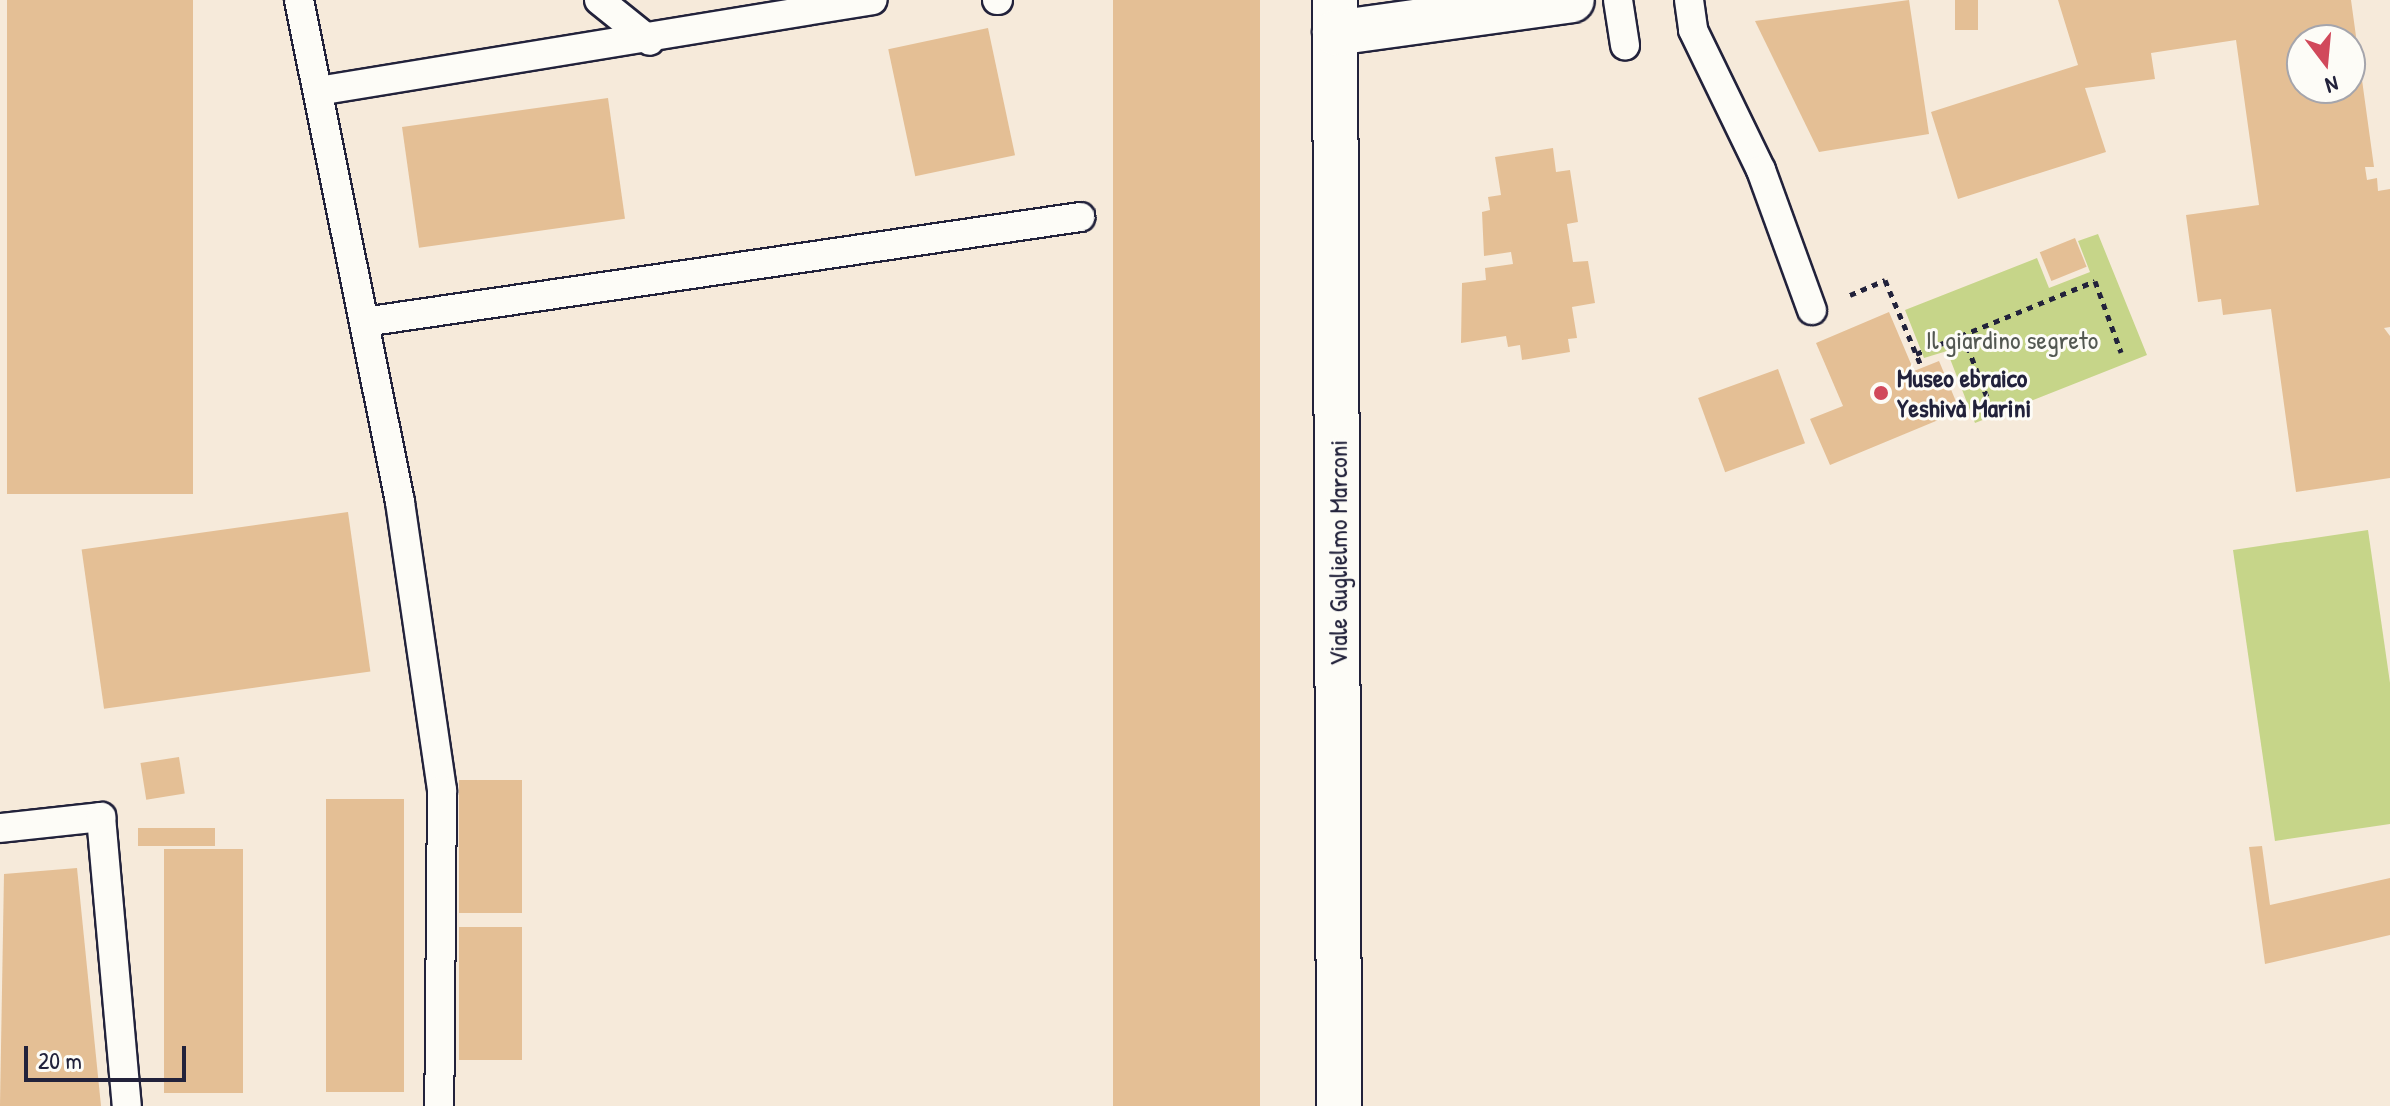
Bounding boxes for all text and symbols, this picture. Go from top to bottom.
north arrow [2286,24,2366,104]
text: N [2322,69,2342,101]
park label: Il giardino segreto [1926,324,2098,356]
place label: Museo ebraico Yeshivà Marini [1897,362,2031,424]
marker: Museo ebraico Yeshivà Marini [1872,384,1890,402]
street label: Viale Guglielmo Marconi [1322,440,1354,666]
scale bar [28,1030,190,1080]
text: 20 m [38,1044,82,1076]

